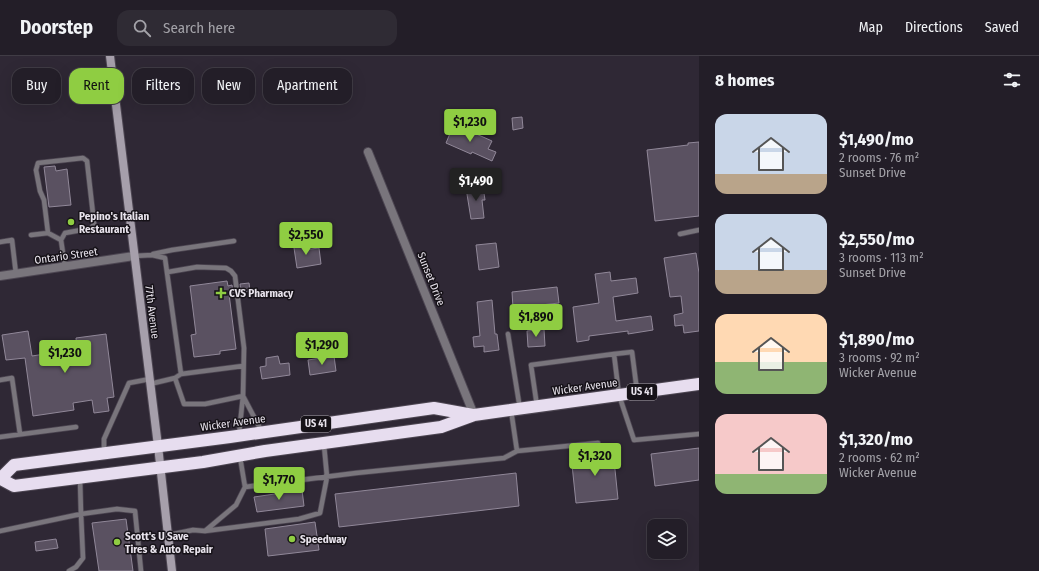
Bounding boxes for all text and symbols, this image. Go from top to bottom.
search box [117,10,397,46]
text: Doorstep [20,16,93,39]
icon: search [131,17,153,39]
text: Search here [163,19,235,37]
text: Map [859,19,883,36]
text: Directions [905,19,963,36]
text: Saved [985,19,1019,36]
chip: Buy [12,68,61,104]
chip: Rent [69,68,124,104]
chip: Filters [132,68,194,104]
chip: New [202,68,255,104]
chip: Apartment [263,68,352,104]
icon: filters [1001,69,1023,91]
text: 8 homes [715,70,775,91]
pin: $1,230 [437,109,503,143]
text: $1,230 [453,114,487,129]
text: $1,490/mo [839,129,914,150]
icon: home [747,130,795,178]
text: 2 rooms · 76 m² [839,150,919,165]
text: Sunset Drive [839,165,906,180]
pin: $1,490 [443,168,509,202]
text: $1,490 [459,173,493,188]
place label: Pepino's Italian Restaurant [79,210,149,236]
marker: Pepino's Italian Restaurant [66,217,76,227]
pin: $2,550 [273,222,339,256]
text: $2,550 [288,227,324,242]
text: $2,550/mo [839,229,915,250]
icon: home [747,230,795,278]
street label: Ontario Street [34,245,99,267]
street label: Sunset Drive [414,250,448,308]
text: 3 rooms · 113 m² [839,250,924,265]
text: Sunset Drive [839,265,906,280]
street label: 77th Avenue [142,284,162,340]
place label: CVS Pharmacy [229,287,294,300]
marker: CVS Pharmacy [216,288,226,298]
pin: $1,890 [503,304,569,338]
text: $1,890 [519,309,553,324]
text: $1,890/mo [839,329,914,350]
icon: home [747,330,795,378]
pin: $1,290 [289,332,355,366]
text: $1,290 [305,337,339,352]
pin: $1,230 [32,340,98,374]
text: $1,230 [48,345,82,360]
text: 3 rooms · 92 m² [839,350,920,365]
text: Wicker Avenue [839,365,917,380]
street label: Wicker Avenue [552,376,618,398]
road number: US 41 [627,384,657,400]
street label: Wicker Avenue [200,412,266,434]
road number: US 41 [301,416,331,432]
text: $1,320/mo [839,429,913,450]
icon: home [747,430,795,478]
pin: $1,320 [562,443,628,477]
text: $1,320 [578,448,612,463]
text: 2 rooms · 62 m² [839,450,920,465]
text: Wicker Avenue [839,465,917,480]
pin: $1,770 [246,467,312,501]
text: $1,770 [263,472,295,487]
map controls [647,519,687,559]
button: layers [647,519,687,559]
place label: Scott's U Save Tires & Auto Repair [125,530,214,556]
place label: Speedway [300,533,348,546]
marker: Speedway [287,534,297,544]
marker: Scott's U Save Tires & Auto Repair [112,537,122,547]

